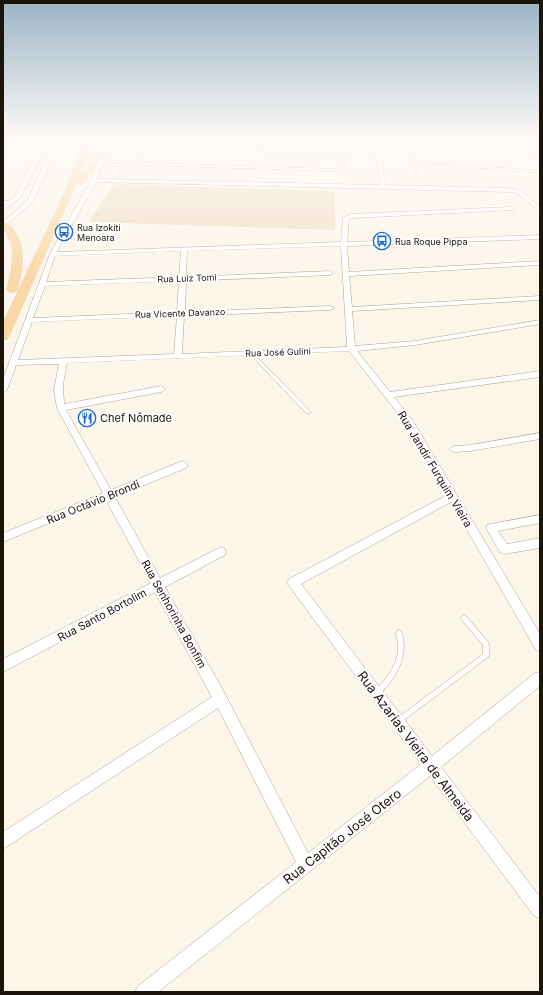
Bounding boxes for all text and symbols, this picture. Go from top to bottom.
bus stop icon: Rua Izokiti Menoara [54,222,74,242]
place label: Rua Izokiti Menoara [77,222,121,243]
bus stop icon: Rua Roque Pippa [372,231,392,251]
place label: Rua Roque Pippa [395,236,467,247]
street label: Rua Luiz Tomi [157,271,217,285]
street label: Rua Vicente Davanzo [135,306,225,320]
street label: Rua José Gulini [245,345,311,359]
restaurant icon: Chef Nômade [77,408,97,428]
street label: Rua Jandir Furquim Vieira [395,408,475,530]
place label: Chef Nômade [100,411,172,425]
street label: Rua Octávio Brondi [44,477,142,527]
street label: Rua Senhorinha Bonfim [138,557,210,671]
street label: Rua Santo Bortolim [55,586,149,644]
street label: Rua Azarias Vieira de Almeida [354,668,478,824]
street label: Rua Capitão José Otero [280,785,404,887]

